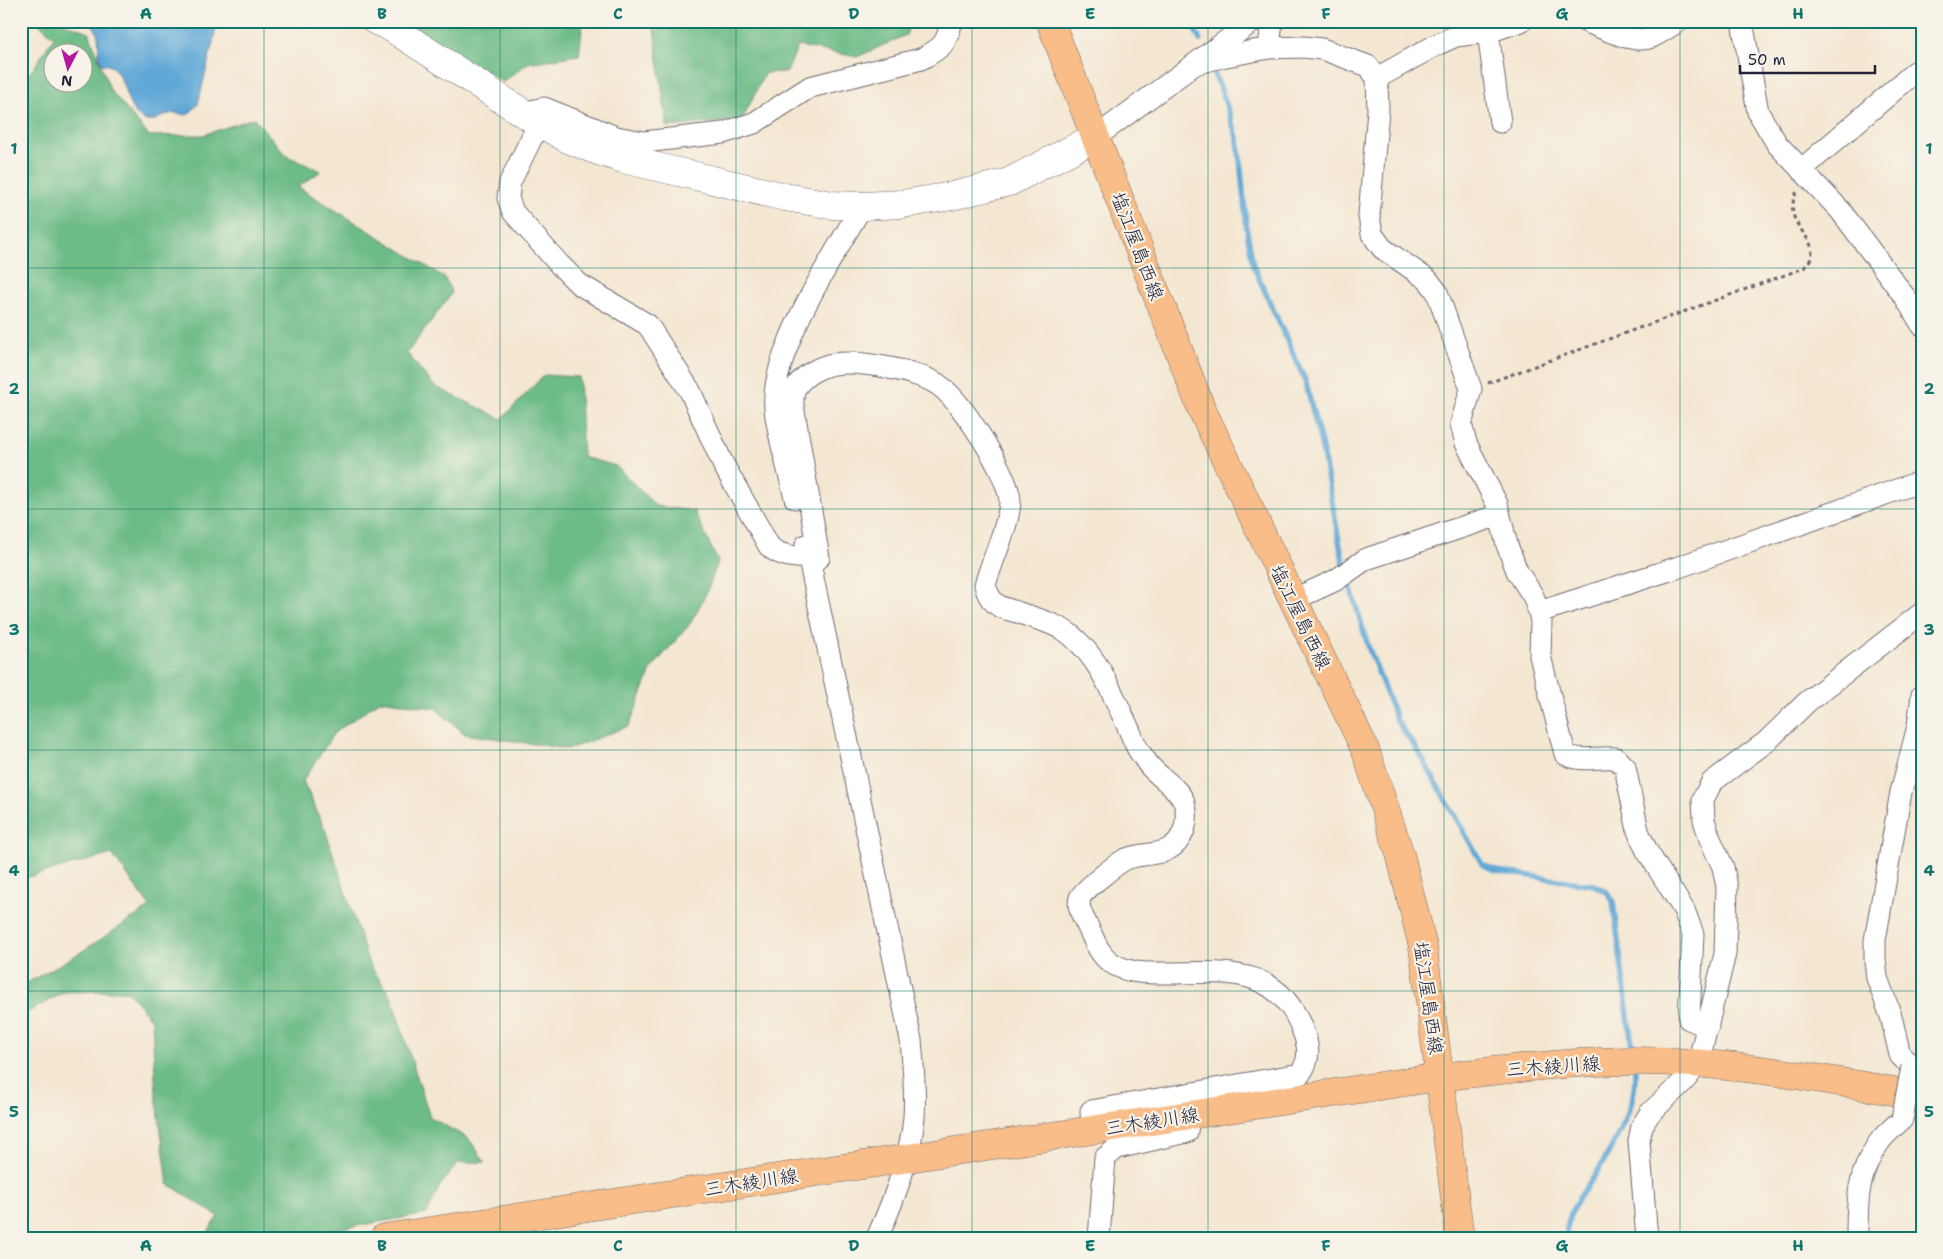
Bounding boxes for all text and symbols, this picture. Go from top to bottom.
text: A [140,3,152,24]
text: B [377,3,387,24]
text: C [613,3,623,24]
text: D [848,3,860,24]
text: E [1085,3,1095,24]
text: F [1321,3,1331,24]
text: G [1556,3,1569,24]
text: H [1792,3,1804,24]
north arrow [42,42,92,92]
scale bar [1740,42,1876,74]
text: 50 m [1748,50,1786,70]
text: N [60,71,73,90]
text: 1 [10,138,18,159]
text: 1 [1925,138,1933,159]
street label: 塩江屋島西線 [1105,188,1170,304]
text: 2 [8,378,20,399]
text: 2 [1923,378,1935,399]
street label: 塩江屋島西線 [1264,561,1337,674]
text: 3 [8,619,20,640]
text: 3 [1923,619,1935,640]
text: 4 [8,860,20,881]
text: 4 [1923,860,1935,881]
street label: 塩江屋島西線 [1408,940,1449,1056]
street label: 三木綾川線 [1505,1051,1601,1082]
text: 5 [9,1101,19,1122]
text: 5 [1924,1101,1934,1122]
street label: 三木綾川線 [1103,1102,1201,1141]
street label: 三木綾川線 [702,1163,800,1202]
text: A [140,1235,152,1256]
text: B [377,1235,387,1256]
text: C [613,1235,623,1256]
text: D [848,1235,860,1256]
text: E [1085,1235,1095,1256]
text: F [1321,1235,1331,1256]
text: G [1556,1235,1569,1256]
text: H [1792,1235,1804,1256]

